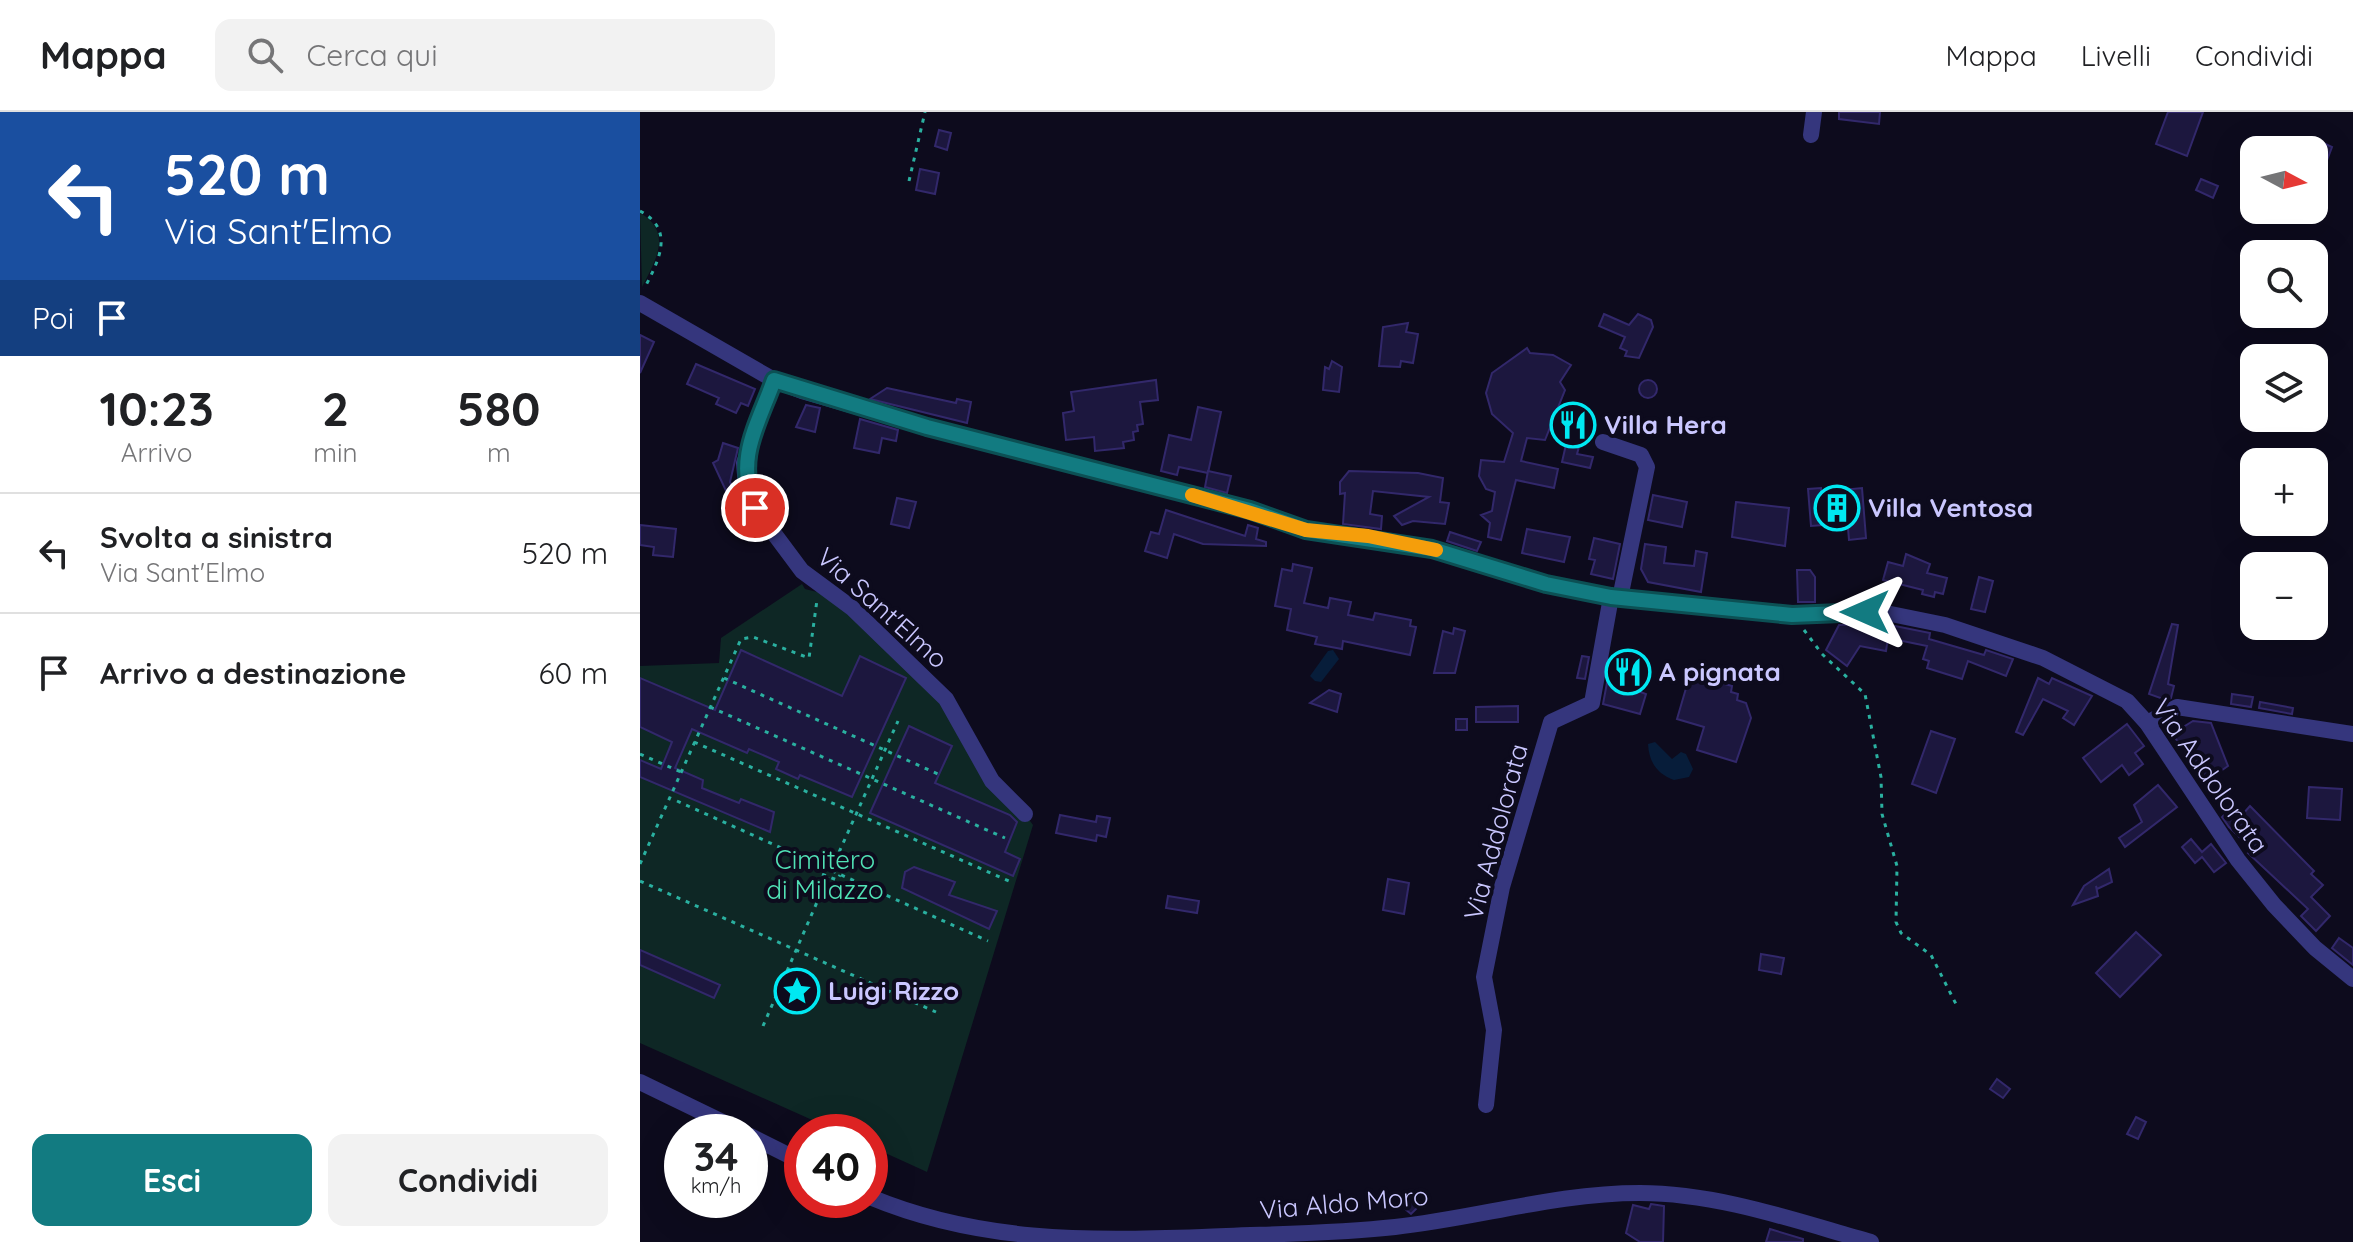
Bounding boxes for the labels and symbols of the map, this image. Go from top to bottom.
north arrow [2240,136,2328,224]
restaurant icon: Villa Hera [1549,401,1597,449]
place label: Villa Hera [1604,408,1727,441]
pin [721,474,789,542]
building icon: Villa Ventosa [1813,484,1861,532]
place label: Villa Ventosa [1868,491,2033,524]
street label: Via Sant'Elmo [810,540,955,675]
position arrow [1823,570,1907,654]
restaurant icon: A pignata [1604,648,1652,696]
place label: A pignata [1659,655,1781,688]
street label: Via Addolorata [2145,692,2276,859]
street label: Via Addolorata [1456,740,1535,924]
park label: Cimitero di Milazzo [766,843,884,906]
place icon: Luigi Rizzo [773,967,821,1015]
place label: Luigi Rizzo [828,974,959,1007]
speed limit sign: 40 [784,1114,888,1218]
street label: Via Aldo Moro [1258,1179,1430,1226]

